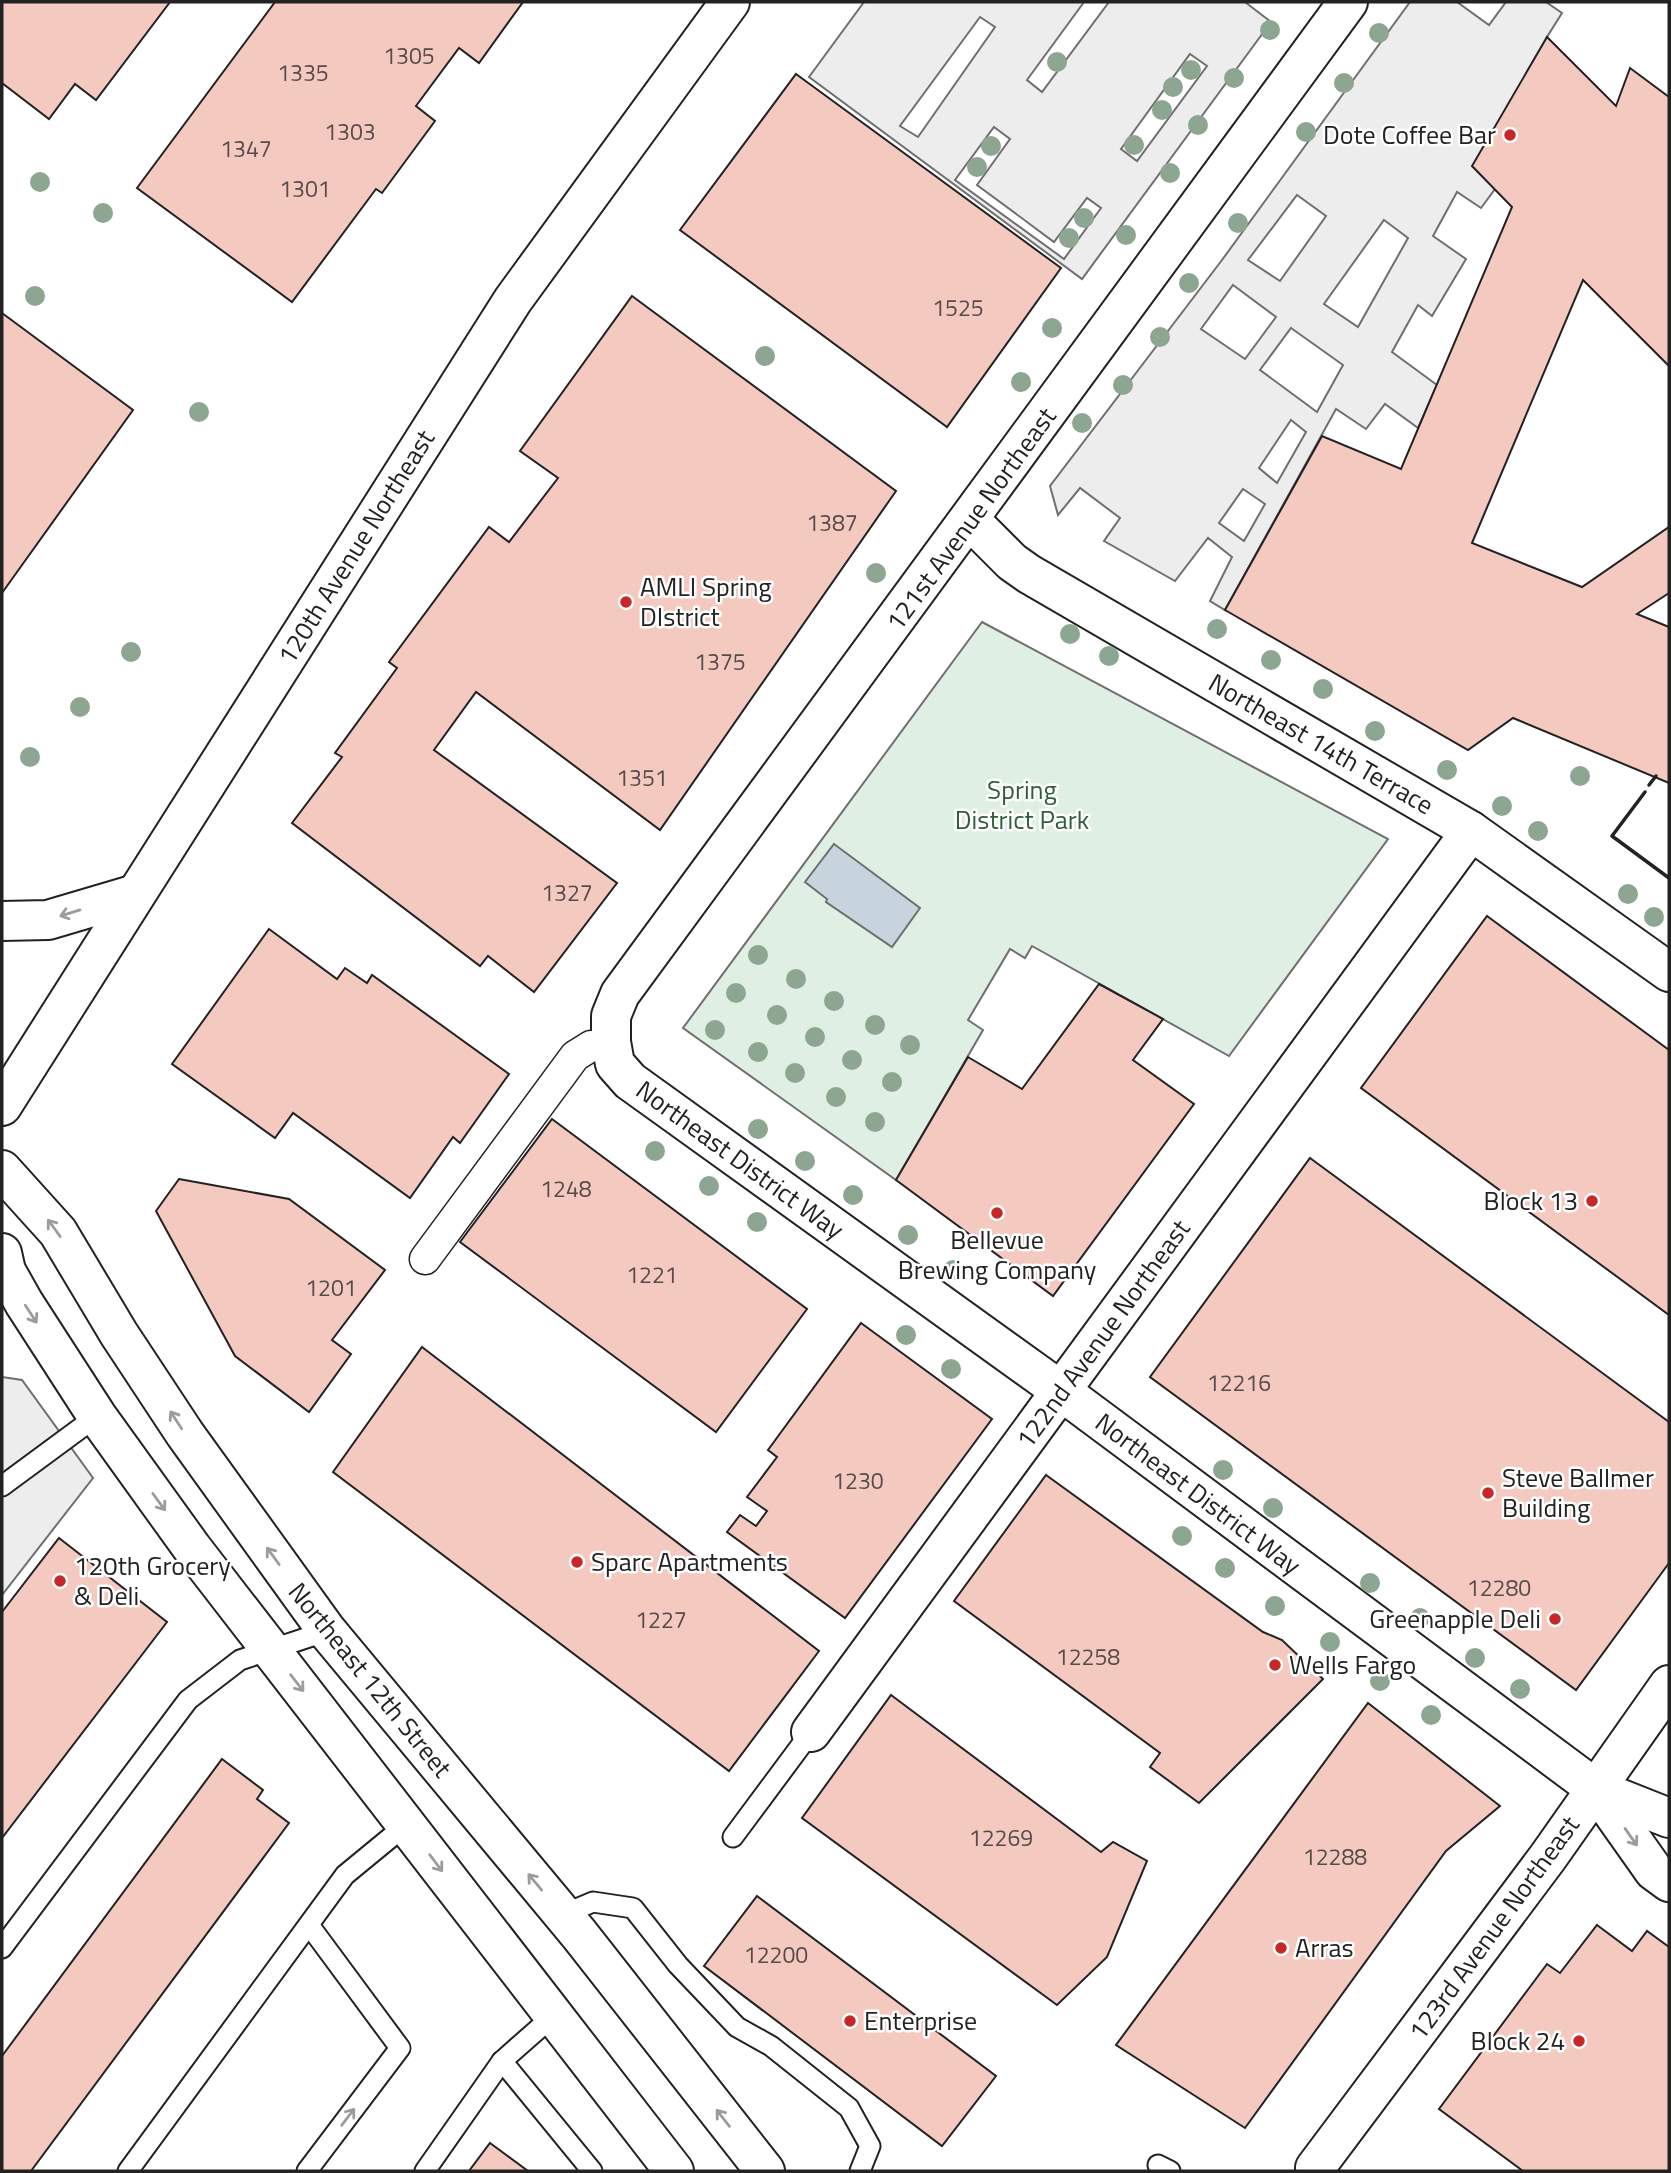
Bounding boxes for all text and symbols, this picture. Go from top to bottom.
house number: 1305 [383,38,435,73]
house number: 1335 [277,55,329,90]
house number: 1303 [324,114,376,149]
place label: Dote Coffee Bar [1323,115,1496,154]
marker: Dote Coffee Bar [1502,127,1518,143]
house number: 1347 [220,131,272,166]
house number: 1301 [279,171,331,206]
house number: 1525 [932,290,984,325]
street label: 121st Avenue Northeast [876,399,1065,639]
street label: 120th Avenue Northeast [267,422,444,672]
house number: 1387 [806,505,858,540]
place label: AMLI Spring DIstrict [640,567,772,636]
marker: AMLI Spring DIstrict [618,594,634,610]
house number: 1375 [694,644,746,679]
street label: Northeast 14th Terrace [1201,663,1441,824]
house number: 1351 [616,760,668,795]
park label: Spring District Park [955,770,1089,839]
house number: 1327 [541,875,593,910]
one-way arrow [60,908,82,921]
street label: Northeast District Way [628,1071,852,1249]
house number: 1248 [540,1171,592,1206]
place label: Block 13 [1484,1181,1578,1220]
marker: Block 13 [1584,1193,1600,1209]
marker: Bellevue Brewing Company [989,1205,1005,1221]
street label: 122nd Avenue Northeast [1006,1211,1199,1456]
one-way arrow [46,1219,61,1237]
place label: Bellevue Brewing Company [898,1220,1096,1289]
house number: 1221 [626,1257,678,1292]
house number: 1201 [305,1270,357,1305]
one-way arrow [25,1303,39,1323]
house number: 12216 [1207,1365,1271,1400]
street label: Northeast District Way [1087,1403,1309,1584]
one-way arrow [168,1410,182,1430]
place label: Steve Ballmer Building [1502,1458,1654,1527]
house number: 1230 [832,1463,884,1498]
marker: Steve Ballmer Building [1480,1485,1496,1501]
one-way arrow [152,1492,166,1511]
place label: Sparc Apartments [591,1542,788,1581]
place label: 120th Grocery & Deli [74,1546,231,1615]
one-way arrow [266,1547,280,1566]
marker: Sparc Apartments [569,1554,585,1570]
house number: 12280 [1467,1570,1531,1605]
marker: 120th Grocery & Deli [52,1573,68,1589]
street label: Northeast 12th Street [279,1574,461,1786]
place label: Greenapple Deli [1369,1599,1541,1638]
house number: 1227 [635,1602,687,1637]
marker: Greenapple Deli [1547,1611,1563,1627]
house number: 12258 [1056,1639,1120,1674]
place label: Wells Fargo [1289,1645,1416,1684]
marker: Wells Fargo [1267,1657,1283,1673]
one-way arrow [289,1673,304,1691]
street label: 123rd Avenue Northeast [1399,1807,1589,2048]
house number: 12269 [969,1820,1033,1855]
one-way arrow [1624,1827,1638,1846]
house number: 12288 [1303,1839,1367,1874]
one-way arrow [429,1853,444,1871]
one-way arrow [527,1874,543,1892]
place label: Arras [1295,1928,1354,1967]
house number: 12200 [744,1937,808,1972]
marker: Arras [1273,1940,1289,1956]
place label: Enterprise [864,2001,977,2040]
marker: Enterprise [842,2013,858,2029]
place label: Block 24 [1471,2021,1565,2060]
marker: Block 24 [1571,2033,1587,2049]
one-way arrow [341,2108,356,2127]
one-way arrow [715,2109,730,2127]

